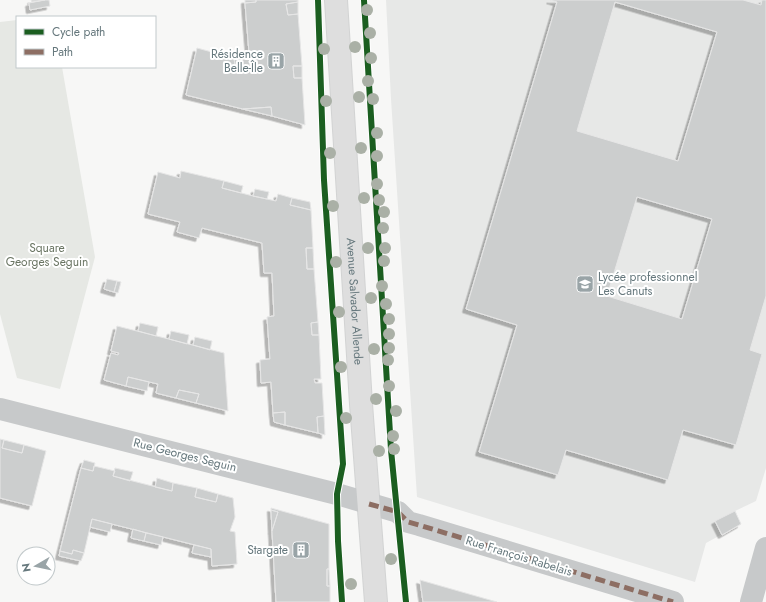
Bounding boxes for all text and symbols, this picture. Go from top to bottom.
legend [16,16,156,68]
text: Cycle path [52,23,105,41]
text: Path [52,43,73,61]
place label: Résidence Belle-Île [211,45,263,77]
building icon: Résidence Belle-Île [266,51,286,71]
street label: Avenue Salvador Allende [342,237,368,366]
park label: Square Georges Seguin [6,239,88,271]
place label: Lycée professionnel Les Canuts [598,268,697,300]
school or university icon: Lycée professionnel Les Canuts [575,274,595,294]
street label: Rue Georges Seguin [132,434,238,476]
street label: Rue François Rabelais [463,531,575,581]
building icon: Stargate [291,540,311,560]
place label: Stargate [247,541,288,559]
north arrow [16,546,56,586]
text: N [18,562,35,573]

